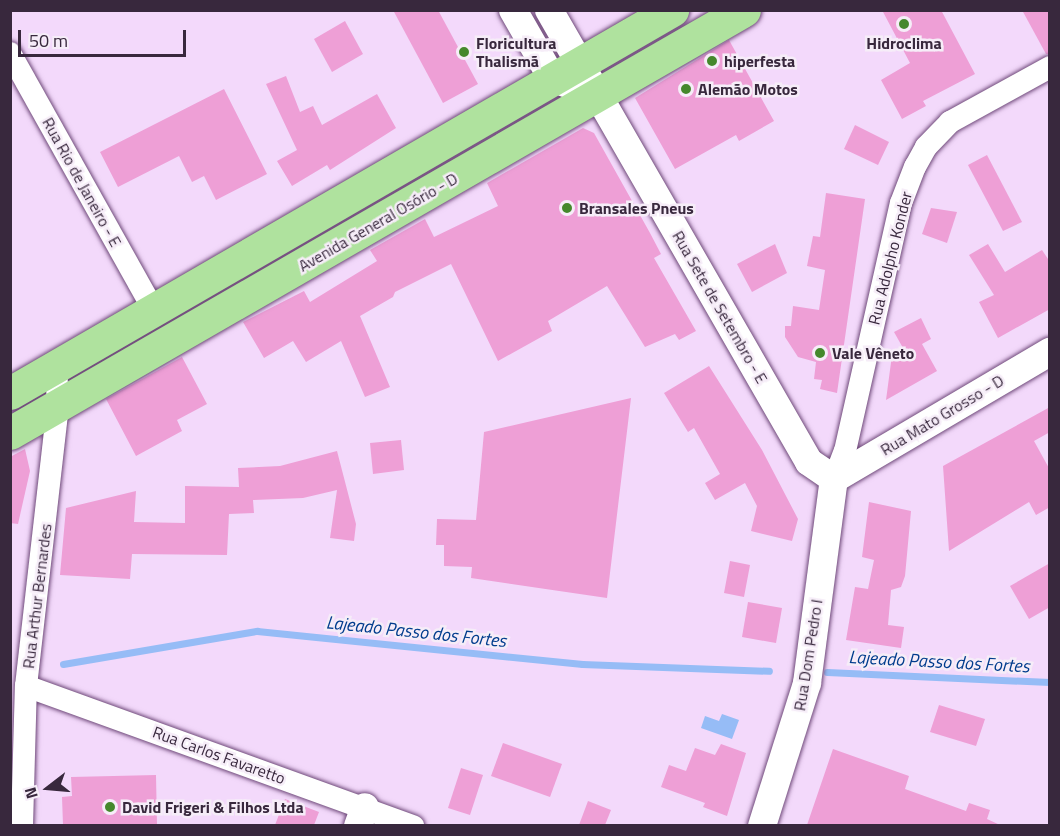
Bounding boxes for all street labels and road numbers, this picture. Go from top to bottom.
street label: Rua Rio de Janeiro - E [39,114,125,250]
street label: Avenida General Osório - D [295,169,461,275]
street label: Rua Adolpho Konder [864,189,916,327]
street label: Rua Sete de Setembro - E [669,227,771,387]
street label: Rua Mato Grosso - D [877,371,1007,459]
street label: Rua Arthur Bernardes [19,522,55,670]
street label: Rua Dom Pedro I [790,598,826,712]
street label: Rua Carlos Favaretto [150,722,288,788]

